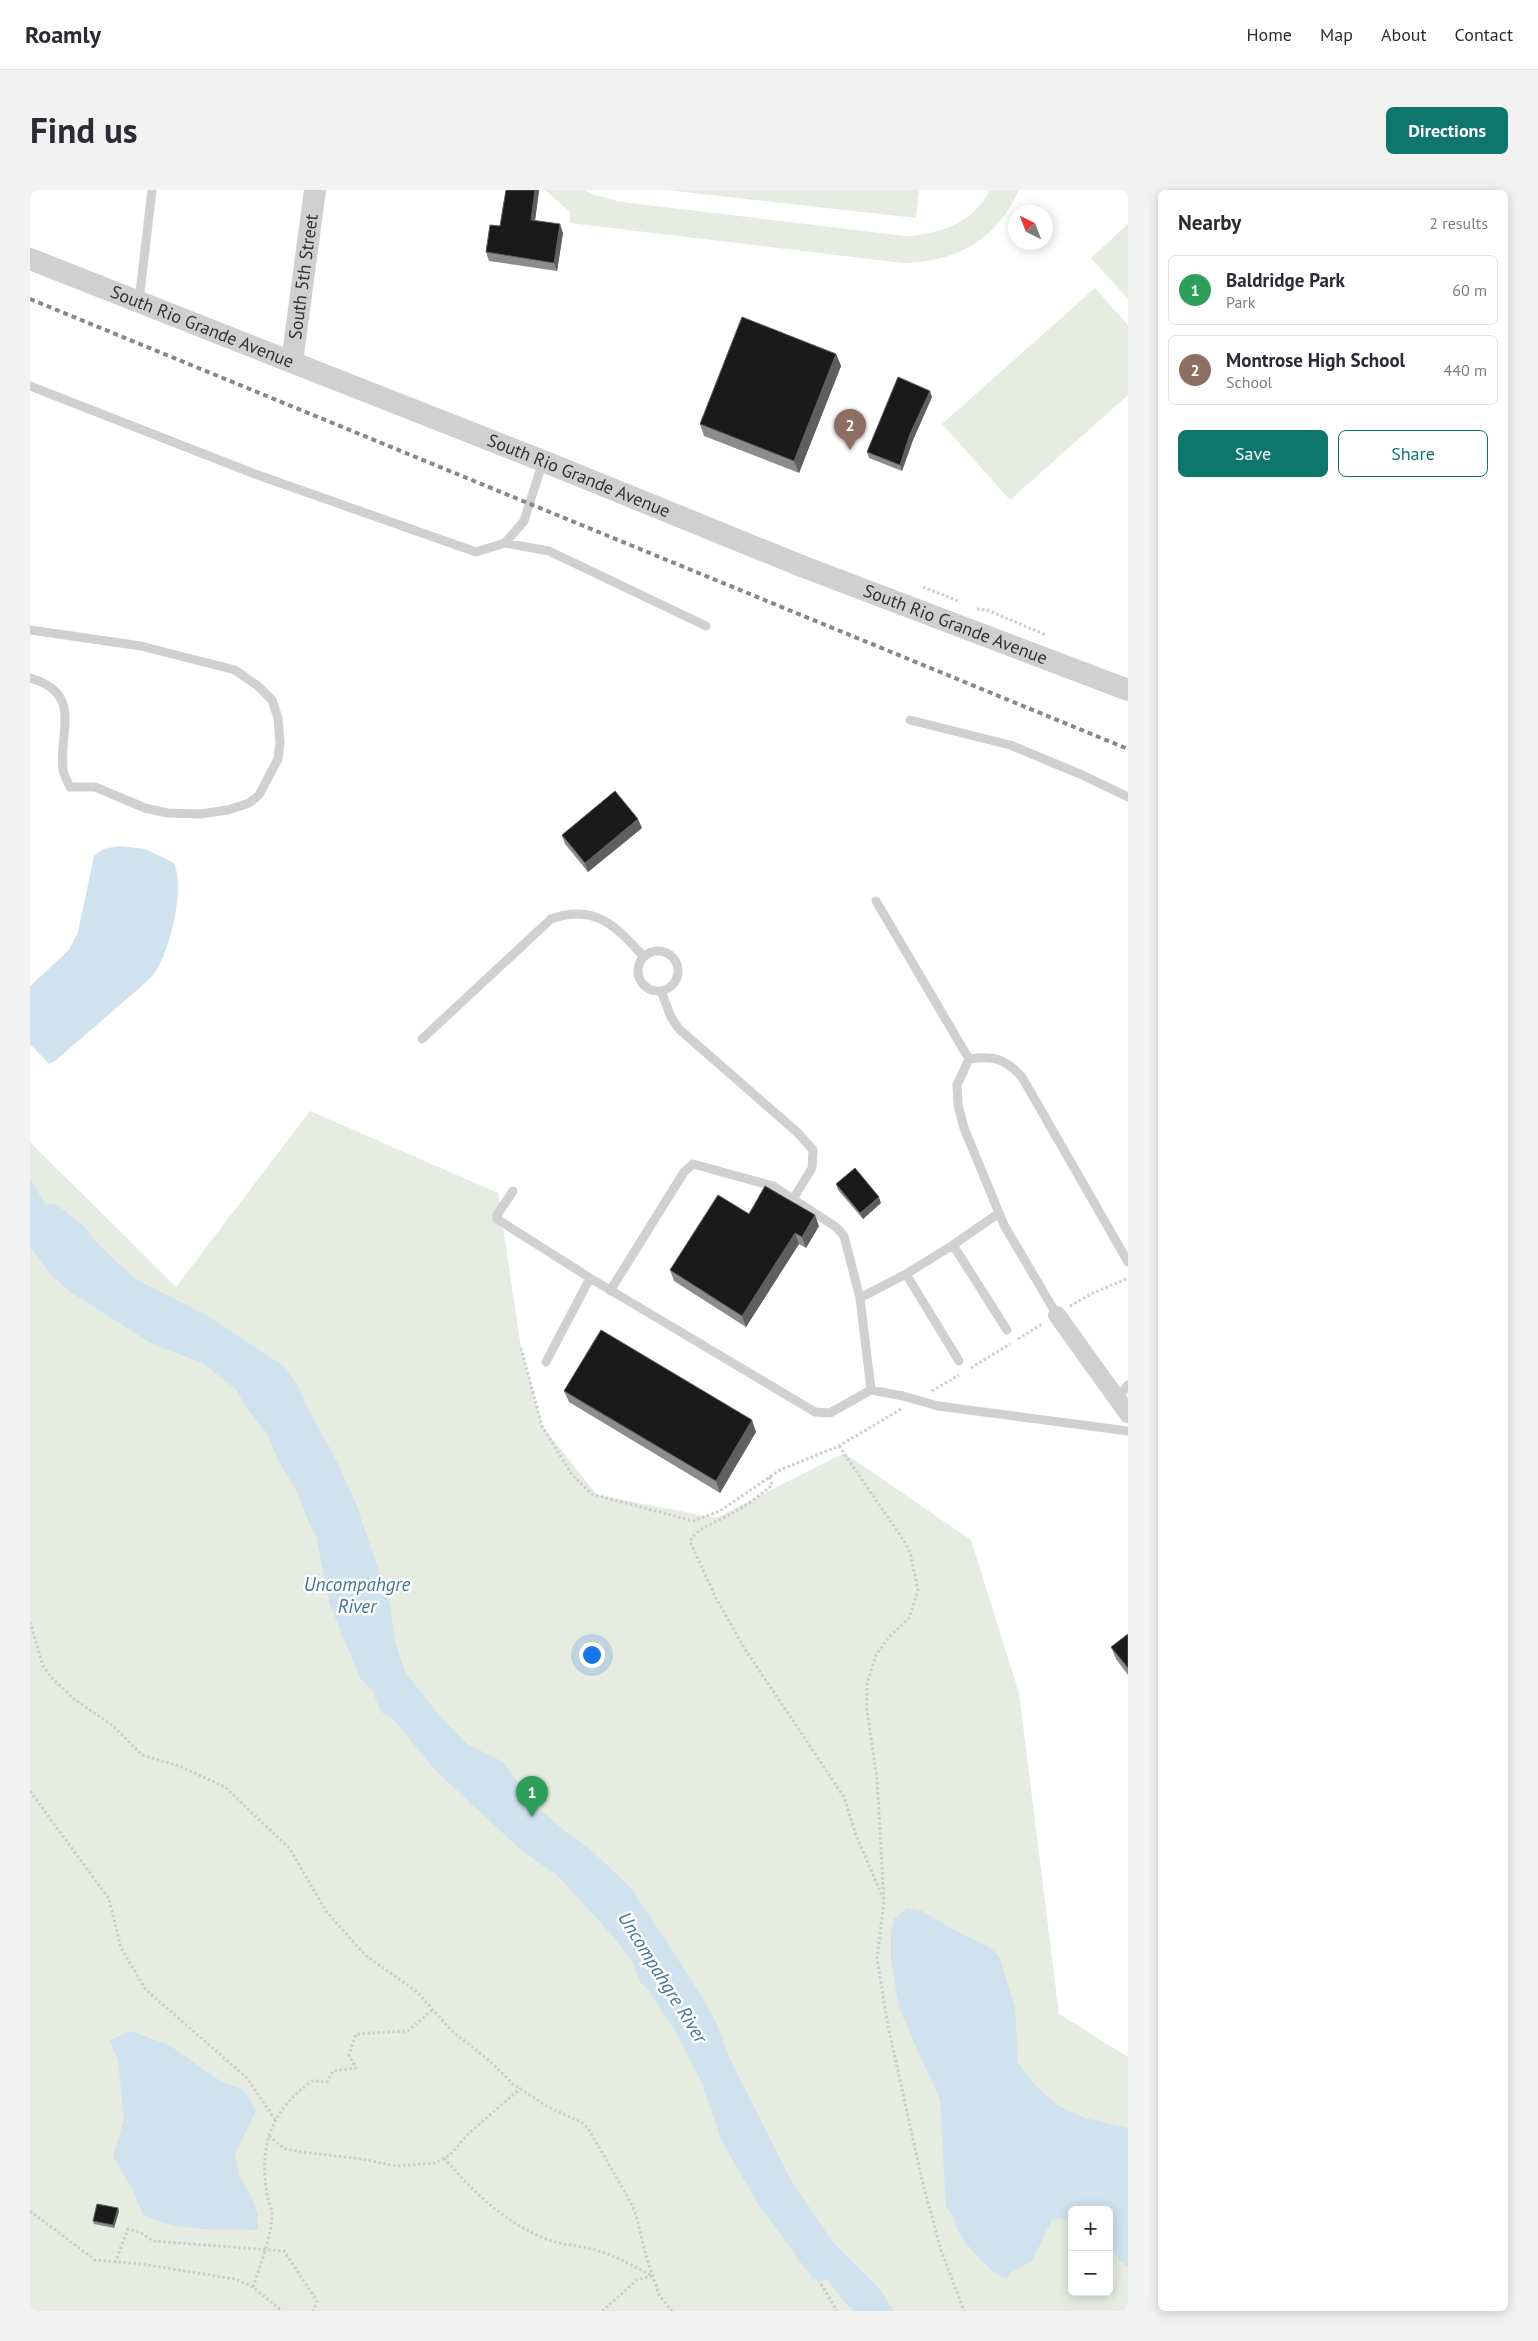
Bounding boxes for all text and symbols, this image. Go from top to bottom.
text: Roamly [25,19,101,50]
text: Home [1246,23,1292,46]
text: Map [1320,23,1353,46]
text: About [1381,23,1427,46]
text: Contact [1455,23,1513,46]
text: Find us [30,107,138,153]
button: Directions [1386,107,1508,154]
north arrow [1008,205,1053,250]
text: Nearby [1178,209,1241,236]
street label: South 5th Street [283,213,323,341]
text: 2 results [1429,213,1488,233]
text: Baldridge Park [1226,268,1345,292]
street label: South Rio Grande Avenue [107,280,297,373]
text: 1 [1190,280,1200,300]
text: 60 m [1452,280,1487,300]
text: Park [1226,292,1255,312]
text: Montrose High School [1226,348,1405,372]
text: 2 [1190,360,1200,380]
text: 440 m [1444,360,1487,380]
text: School [1226,372,1272,392]
pin: 2 [834,409,866,450]
street label: South Rio Grande Avenue [484,428,674,522]
button: Save [1178,430,1328,477]
button: Share [1338,430,1488,477]
street label: South Rio Grande Avenue [860,579,1051,669]
water label: Uncompahgre River [304,1572,411,1618]
your location [579,1642,605,1668]
pin: 1 [516,1776,548,1817]
water label: Uncompahgre River [613,1907,714,2049]
map controls [1068,2206,1113,2296]
button: + [1068,2206,1113,2251]
button: − [1068,2251,1113,2296]

